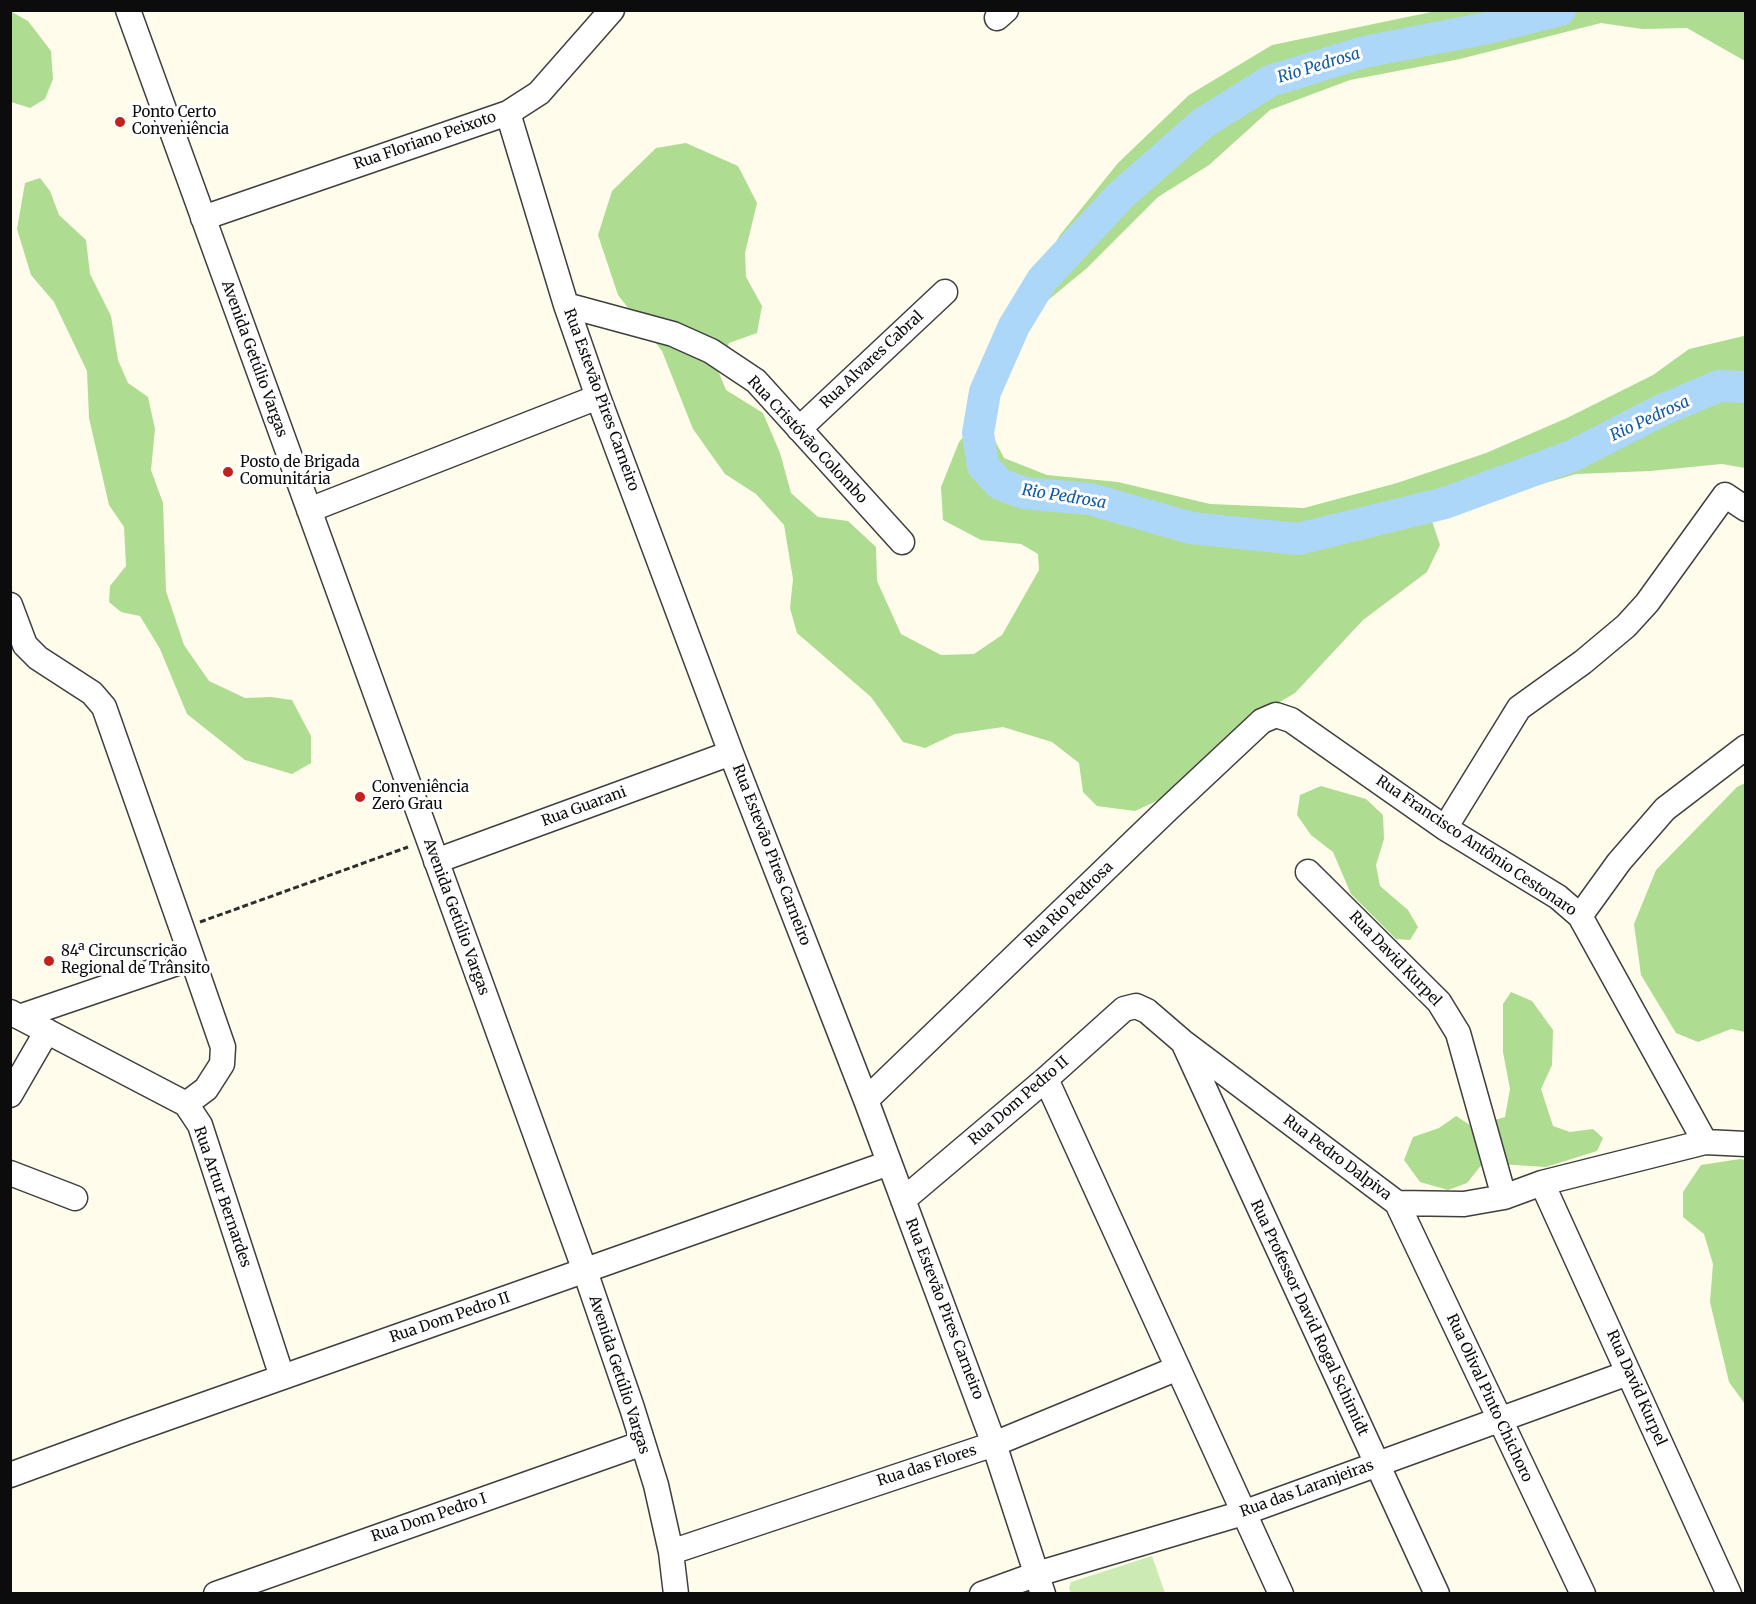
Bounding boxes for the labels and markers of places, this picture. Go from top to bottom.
place label: Ponto Certo Conveniência [132,104,229,139]
marker: Ponto Certo Conveniência [113,115,127,129]
place label: Posto de Brigada Comunitária [240,454,360,489]
marker: Posto de Brigada Comunitária [221,465,235,479]
place label: Conveniência Zero Grau [372,779,469,814]
marker: Conveniência Zero Grau [353,790,367,804]
place label: 84ª Circunscrição Regional de Trânsito [61,943,210,978]
marker: 84ª Circunscrição Regional de Trânsito [42,954,56,968]

